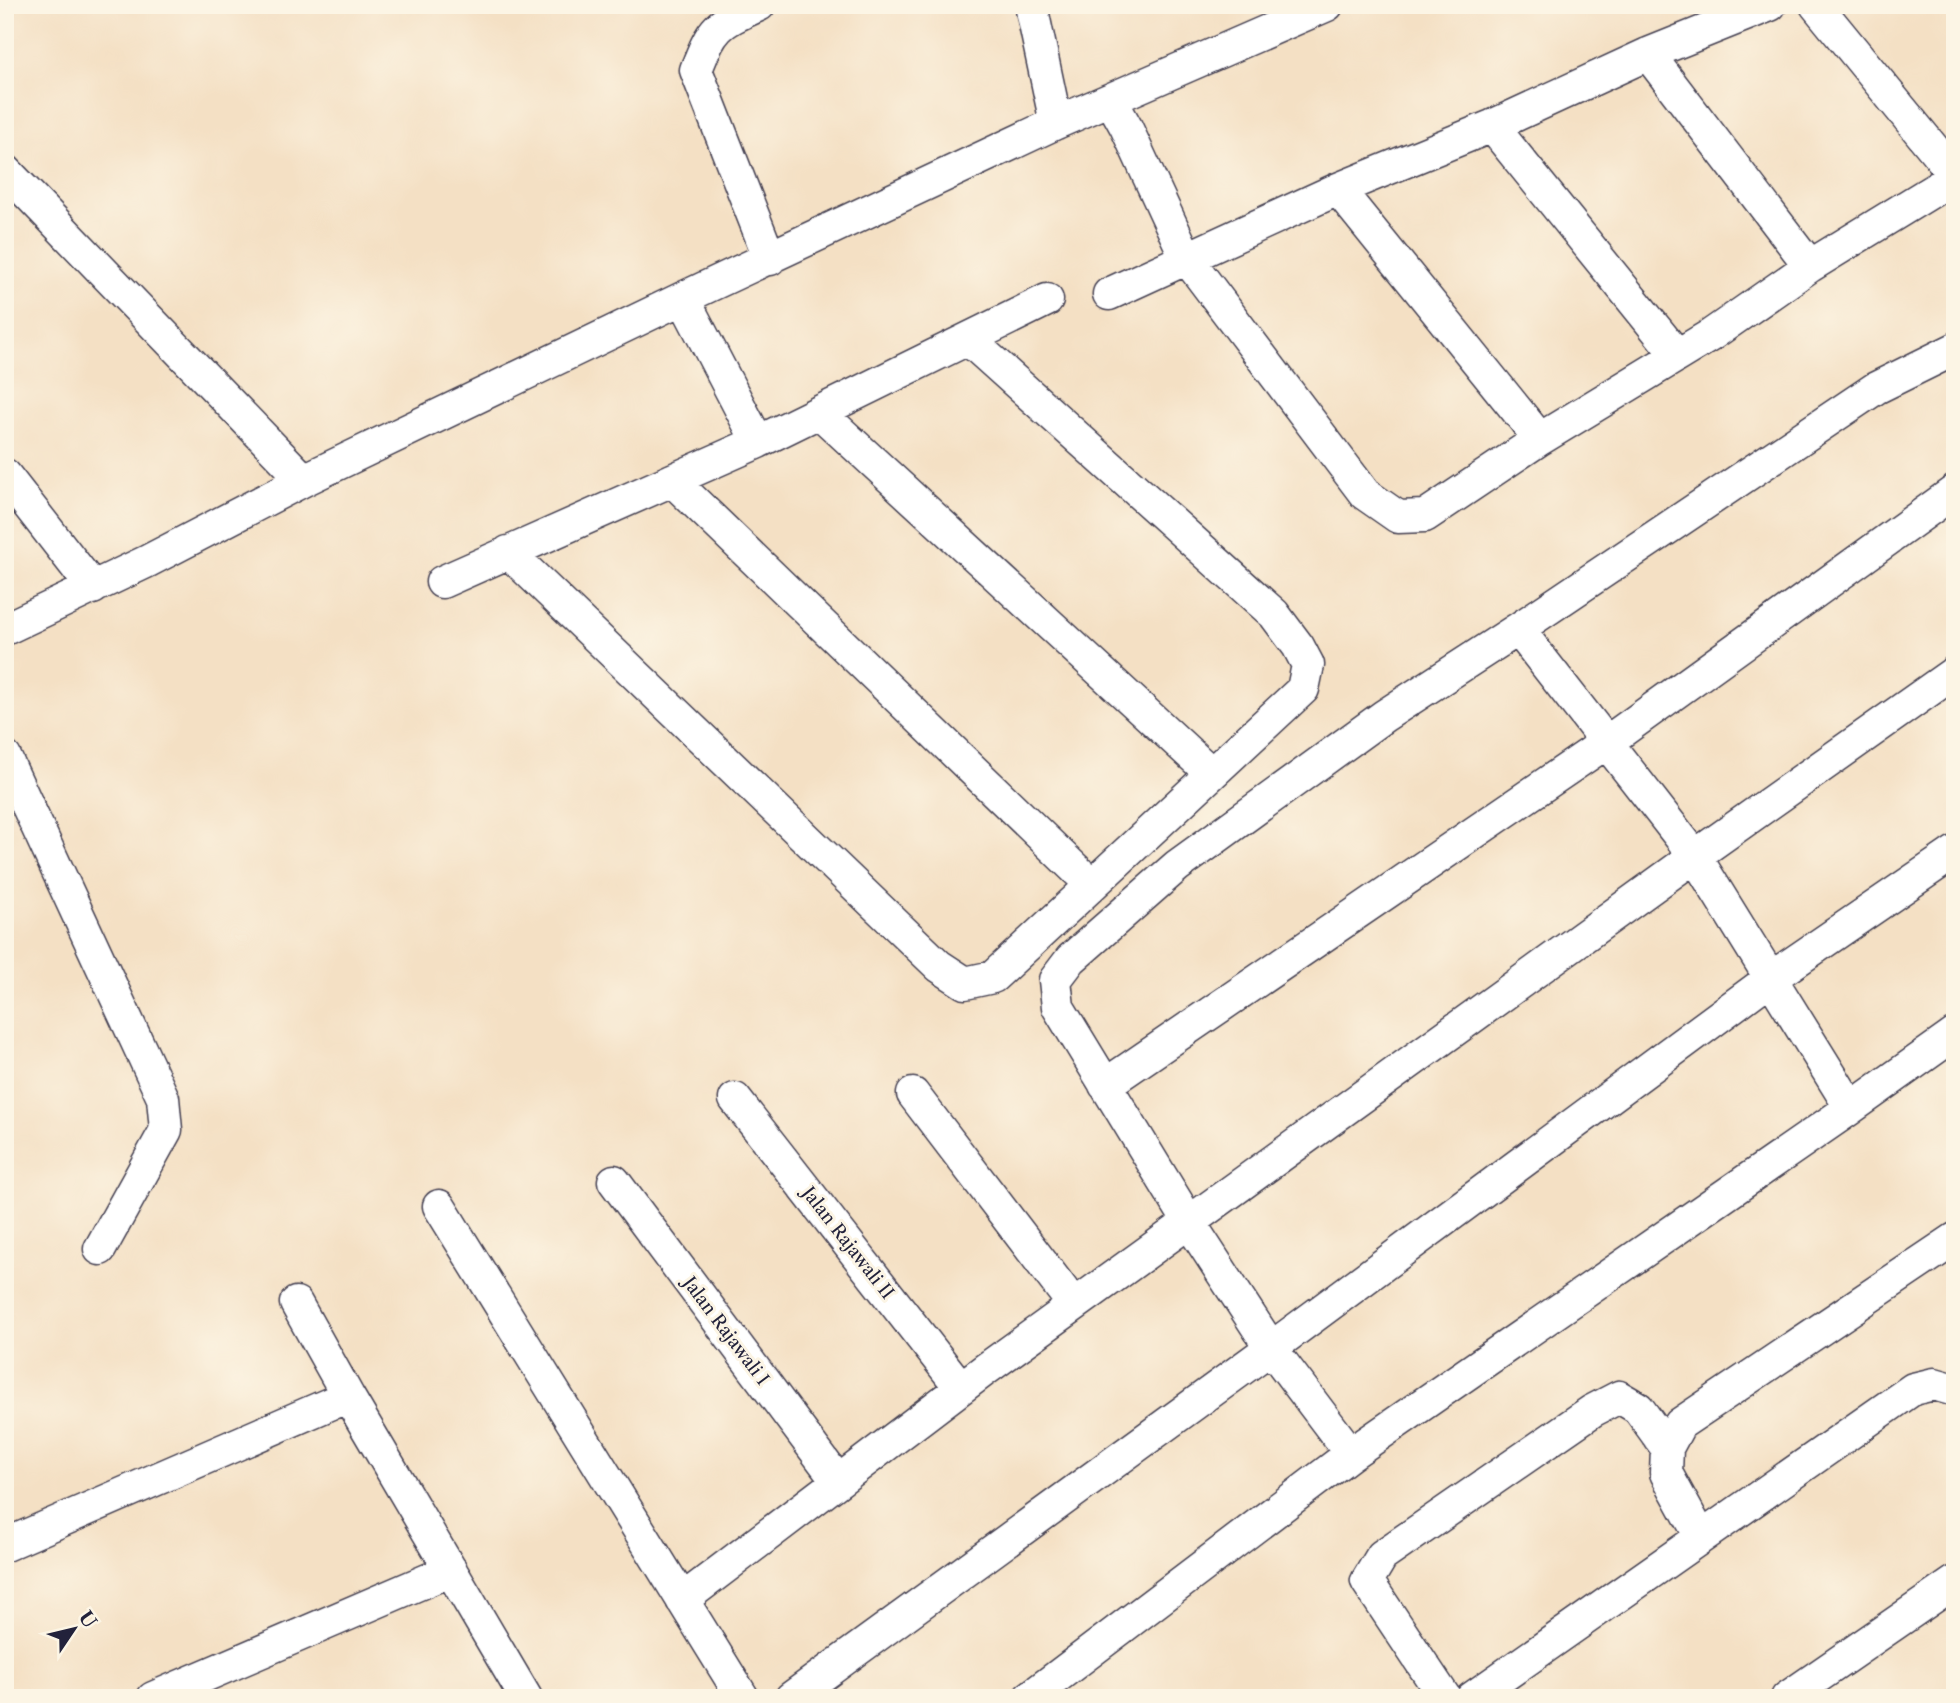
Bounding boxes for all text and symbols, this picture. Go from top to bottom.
street label: Jalan Rajawali II [796,1180,899,1304]
street label: Jalan Rajawali I [676,1270,774,1389]
north arrow [38,1594,108,1664]
text: U [74,1607,102,1633]

